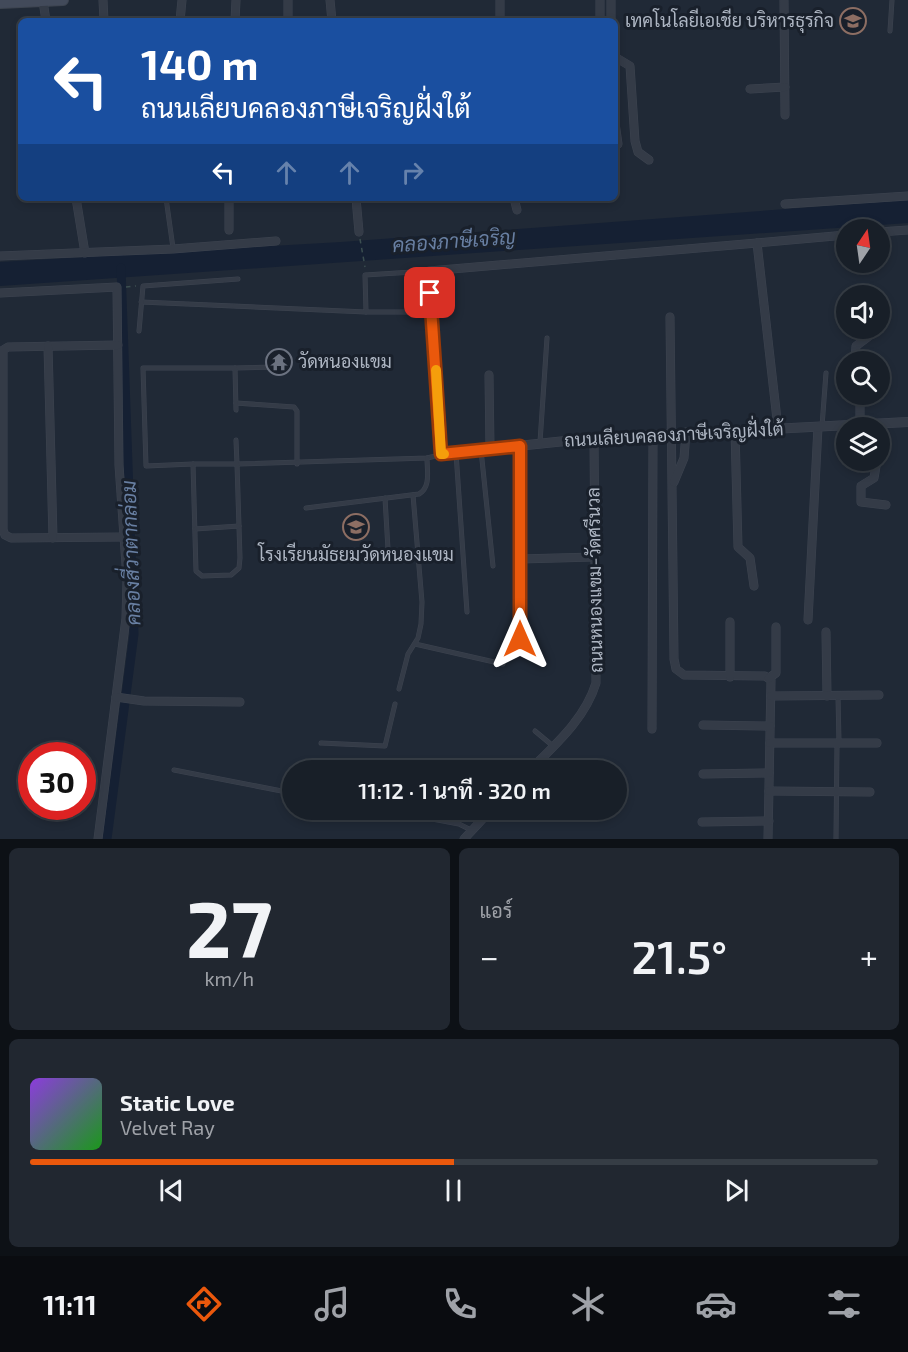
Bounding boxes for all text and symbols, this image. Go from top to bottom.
school or university icon: เทคโนโลยีเอเชีย บริหารธุรกิจ [838,6,868,36]
place label: เทคโนโลยีเอเชีย บริหารธุรกิจ [625,8,834,33]
text: 140 m [141,38,258,88]
icon: left [42,42,120,120]
text: ถนนเลียบคลองภาษีเจริญฝั่งใต้ [141,91,471,123]
icon: left [207,156,240,189]
icon: ahead [270,156,303,189]
icon: ahead [333,156,366,189]
icon: right [396,156,429,189]
north arrow [836,219,890,273]
map controls [836,219,890,471]
water label: คลองภาษีเจริญ [391,224,517,257]
pin [404,267,455,318]
icon: arrive [413,276,446,309]
button: sound [836,285,890,339]
temple icon: วัดหนองแขม [264,347,294,377]
place label: วัดหนองแขม [298,350,392,372]
button: search [836,351,890,405]
street label: ถนนเลียบคลองภาษีเจริญฝั่งใต้ [563,414,785,452]
button: layers [836,417,890,471]
water label: คลองสี่วาตากล่อม [111,480,145,626]
street label: ถนนหนองแขม-วัดศรีนวล [580,487,607,673]
school or university icon: โรงเรียนมัธยมวัดหนองแขม [341,512,371,542]
place label: โรงเรียนมัธยมวัดหนองแขม [257,542,454,565]
position arrow [488,607,552,671]
speed limit sign: 30 [18,742,96,820]
text: 11:12 · 1 นาที · 320 m [358,777,551,803]
text: 27 [186,880,273,974]
text: แอร์ [480,898,513,922]
text: 21.5° [631,929,727,983]
text: − [480,936,499,976]
text: + [860,936,878,976]
text: km/h [204,966,254,990]
text: Static Love [120,1089,235,1115]
text: Velvet Ray [120,1115,215,1139]
icon: previous [155,1174,188,1207]
icon: pause [437,1174,470,1207]
icon: next [720,1174,753,1207]
icon: directions [183,1283,225,1325]
icon: music [311,1283,353,1325]
icon: phone [439,1283,481,1325]
icon: climate [567,1283,609,1325]
icon: car [695,1283,737,1325]
icon: filters [823,1283,865,1325]
text: 11:11 [43,1288,97,1320]

